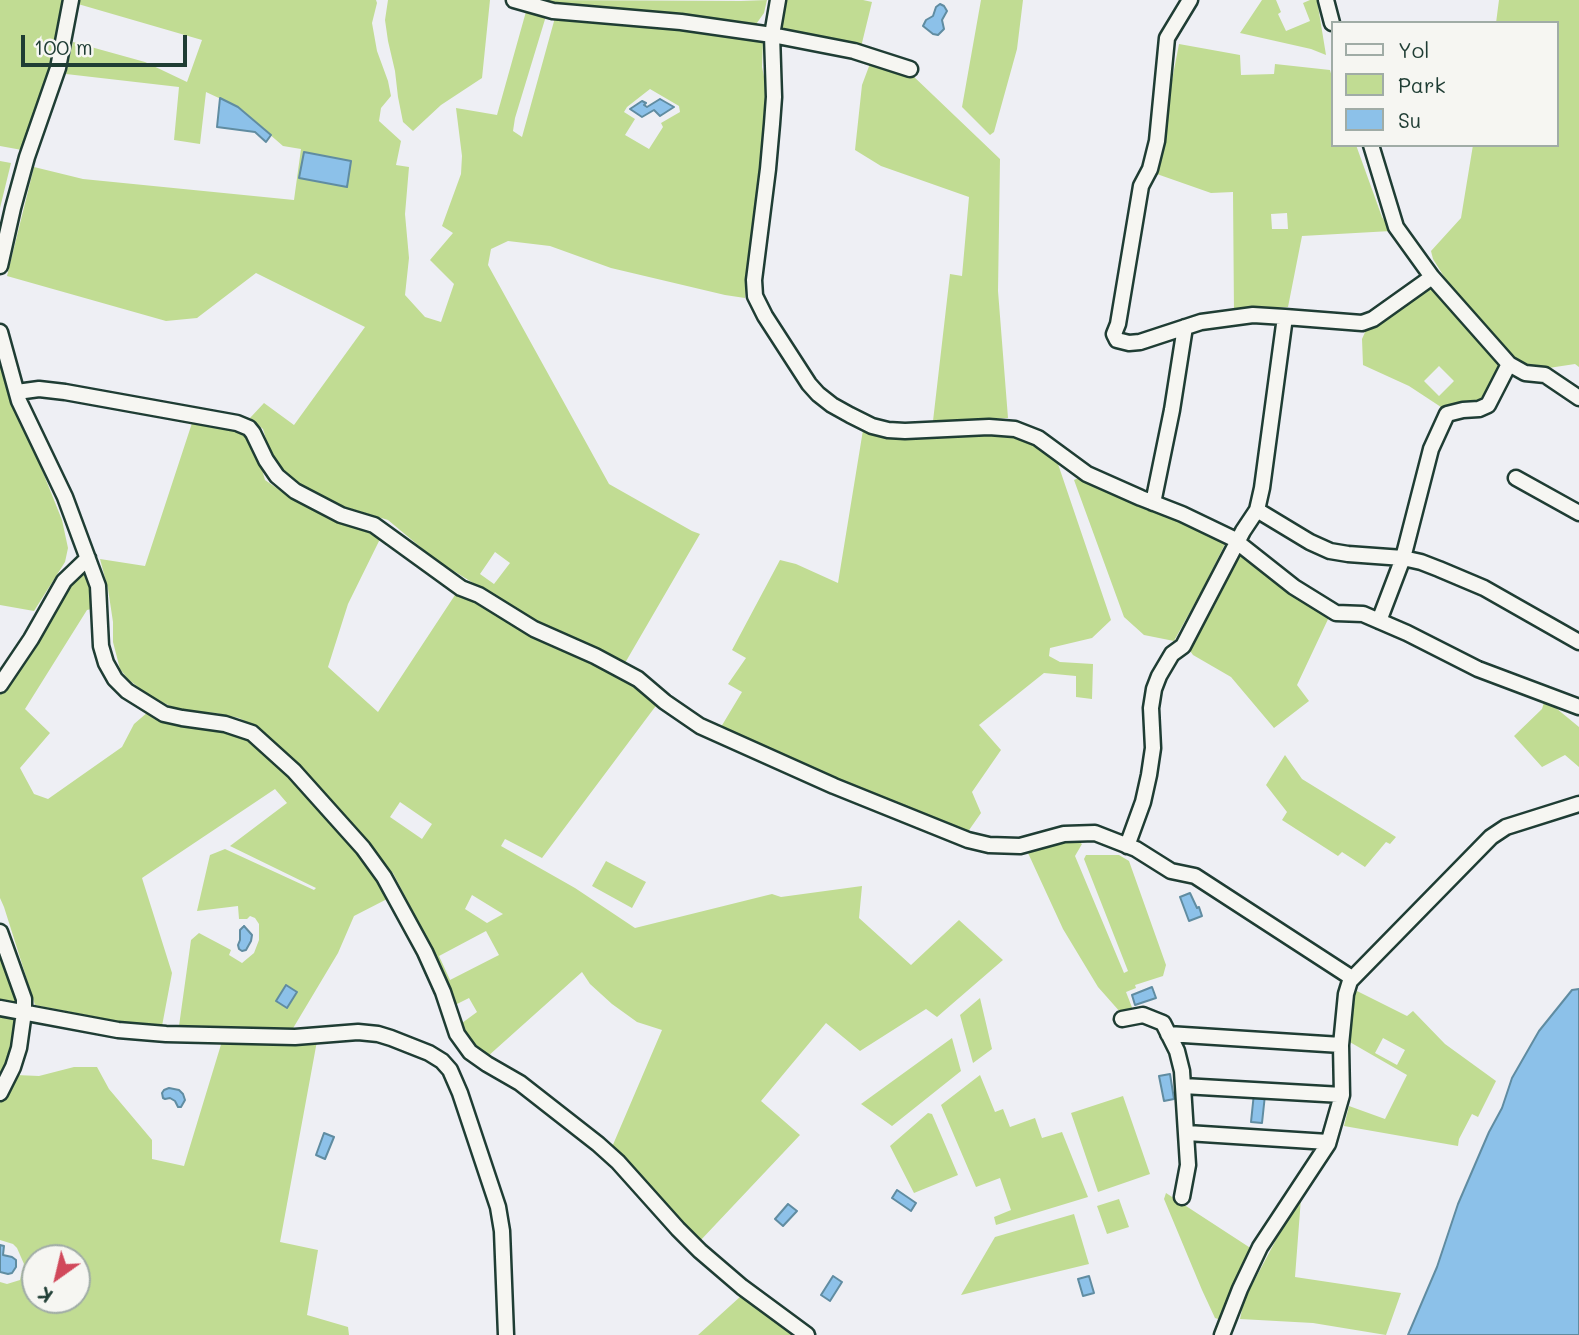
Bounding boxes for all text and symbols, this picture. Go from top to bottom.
scale bar [24,21,191,65]
legend [1330,21,1558,147]
text: 100 m [34,33,93,60]
text: Yol [1398,36,1429,63]
text: Park [1398,71,1446,98]
text: Su [1398,106,1421,133]
north arrow [21,1244,91,1314]
text: K [33,1281,57,1309]

